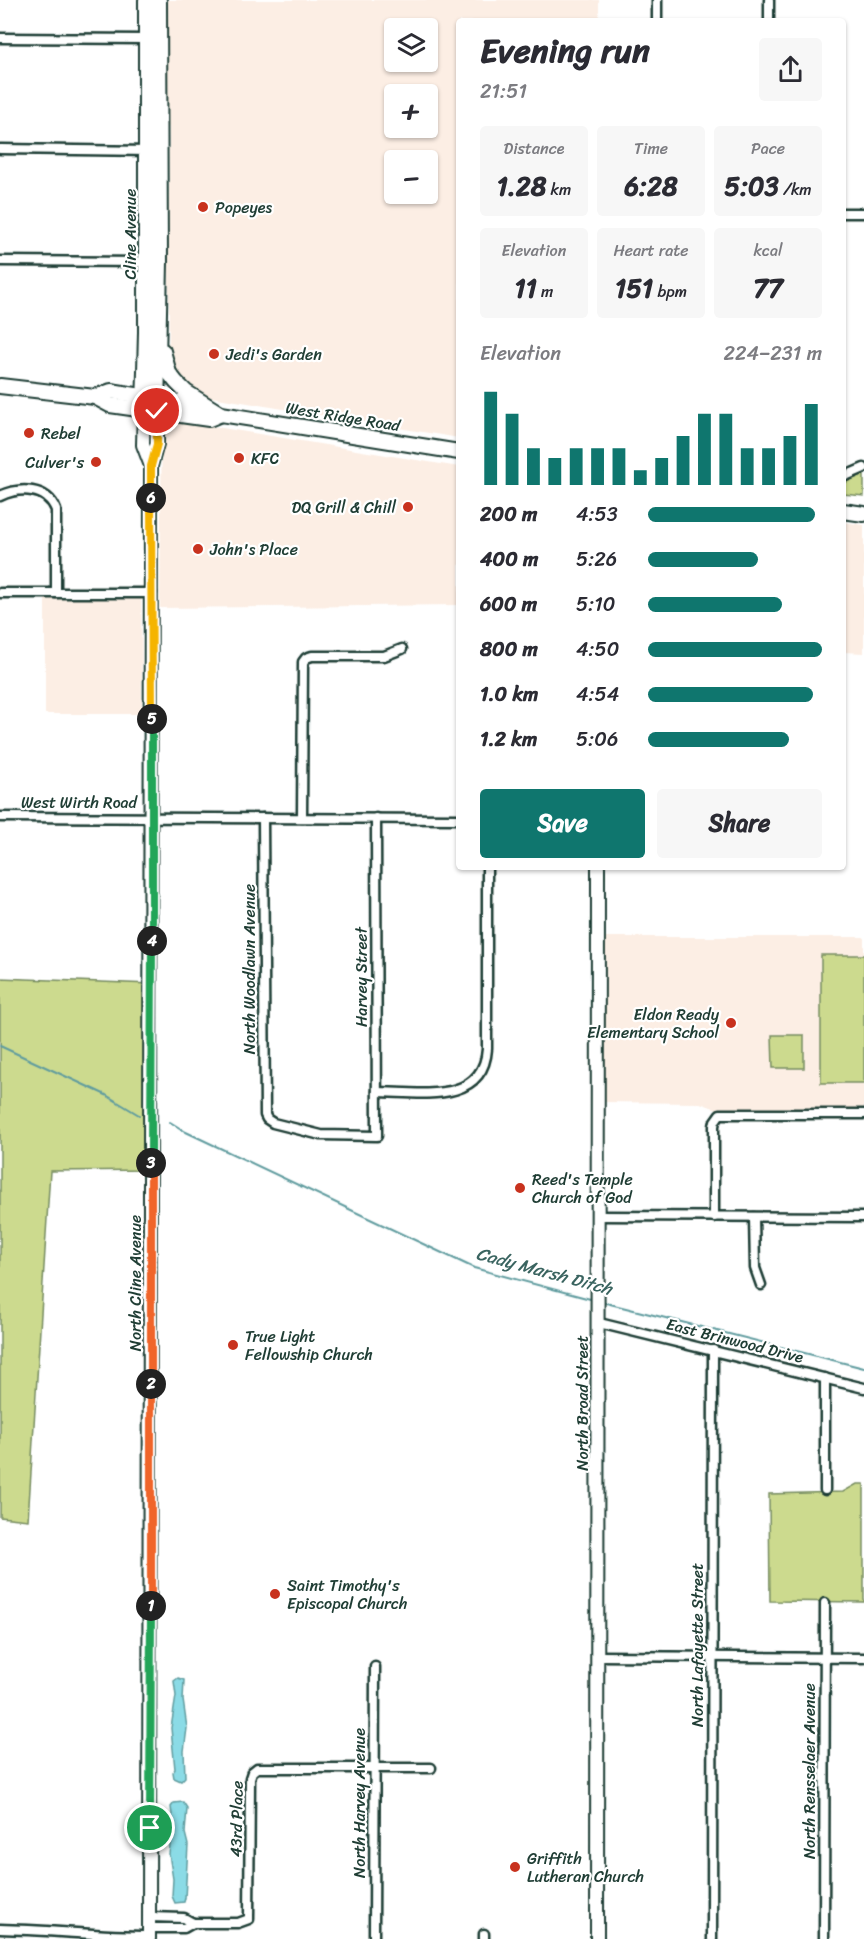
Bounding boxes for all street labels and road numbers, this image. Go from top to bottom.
street label: Cline Avenue [116,188,145,280]
street label: West Ridge Road [284,393,404,440]
street label: West Wirth Road [21,788,139,817]
street label: North Woodlawn Avenue [235,884,264,1054]
street label: Harvey Street [347,926,376,1027]
street label: North Cline Avenue [121,1215,150,1351]
street label: East Brinwood Drive [663,1309,807,1372]
street label: North Broad Street [568,1335,597,1471]
street label: North Lafayette Street [683,1563,712,1727]
street label: North Rensselaer Avenue [795,1683,824,1859]
street label: North Harvey Avenue [345,1728,374,1878]
street label: 43rd Place [221,1781,252,1857]

